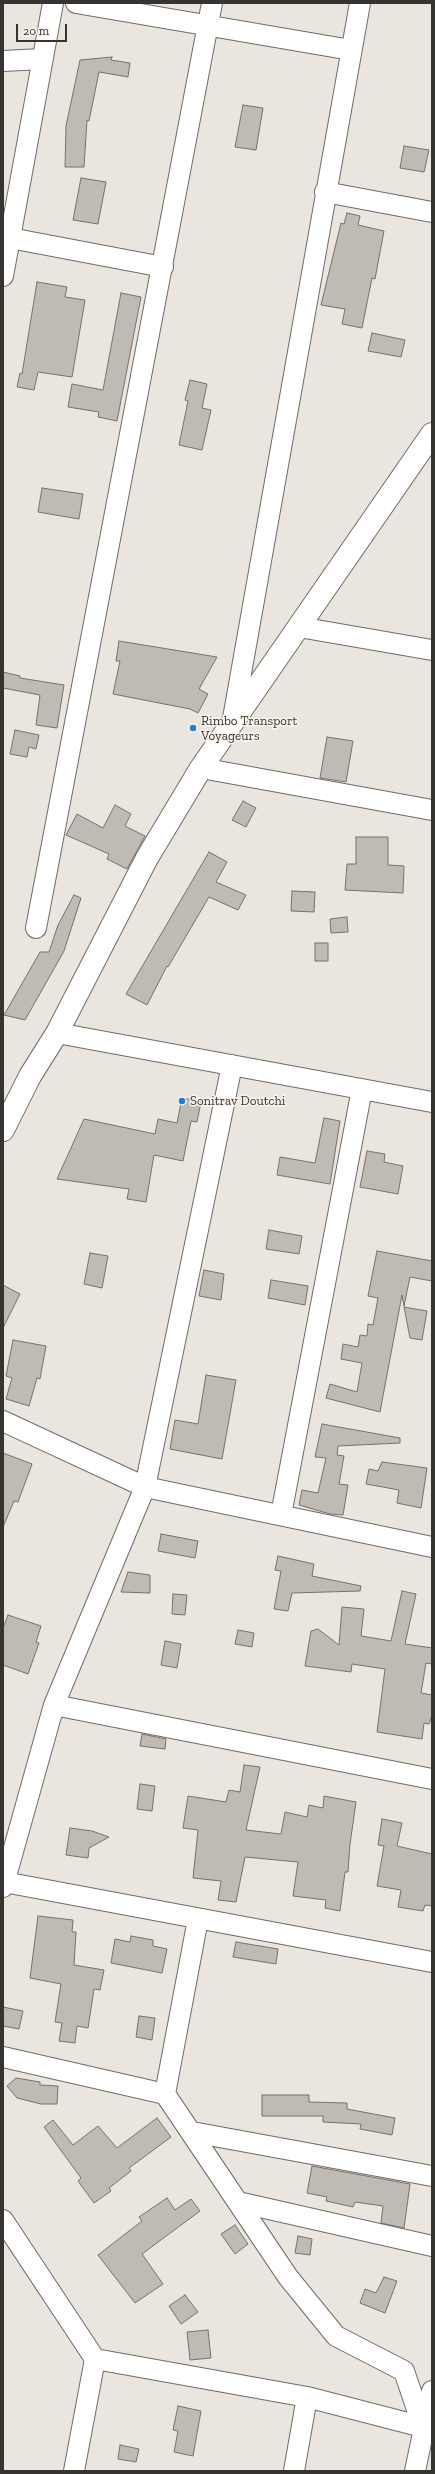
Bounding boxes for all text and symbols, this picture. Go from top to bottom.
scale bar [18,16,69,42]
text: 20 m [23,24,49,38]
place label: Rimbo Transport Voyageurs [201,713,297,744]
marker: Rimbo Transport Voyageurs [188,723,198,733]
place label: Sonitrav Doutchi [190,1093,285,1109]
marker: Sonitrav Doutchi [177,1096,187,1106]

